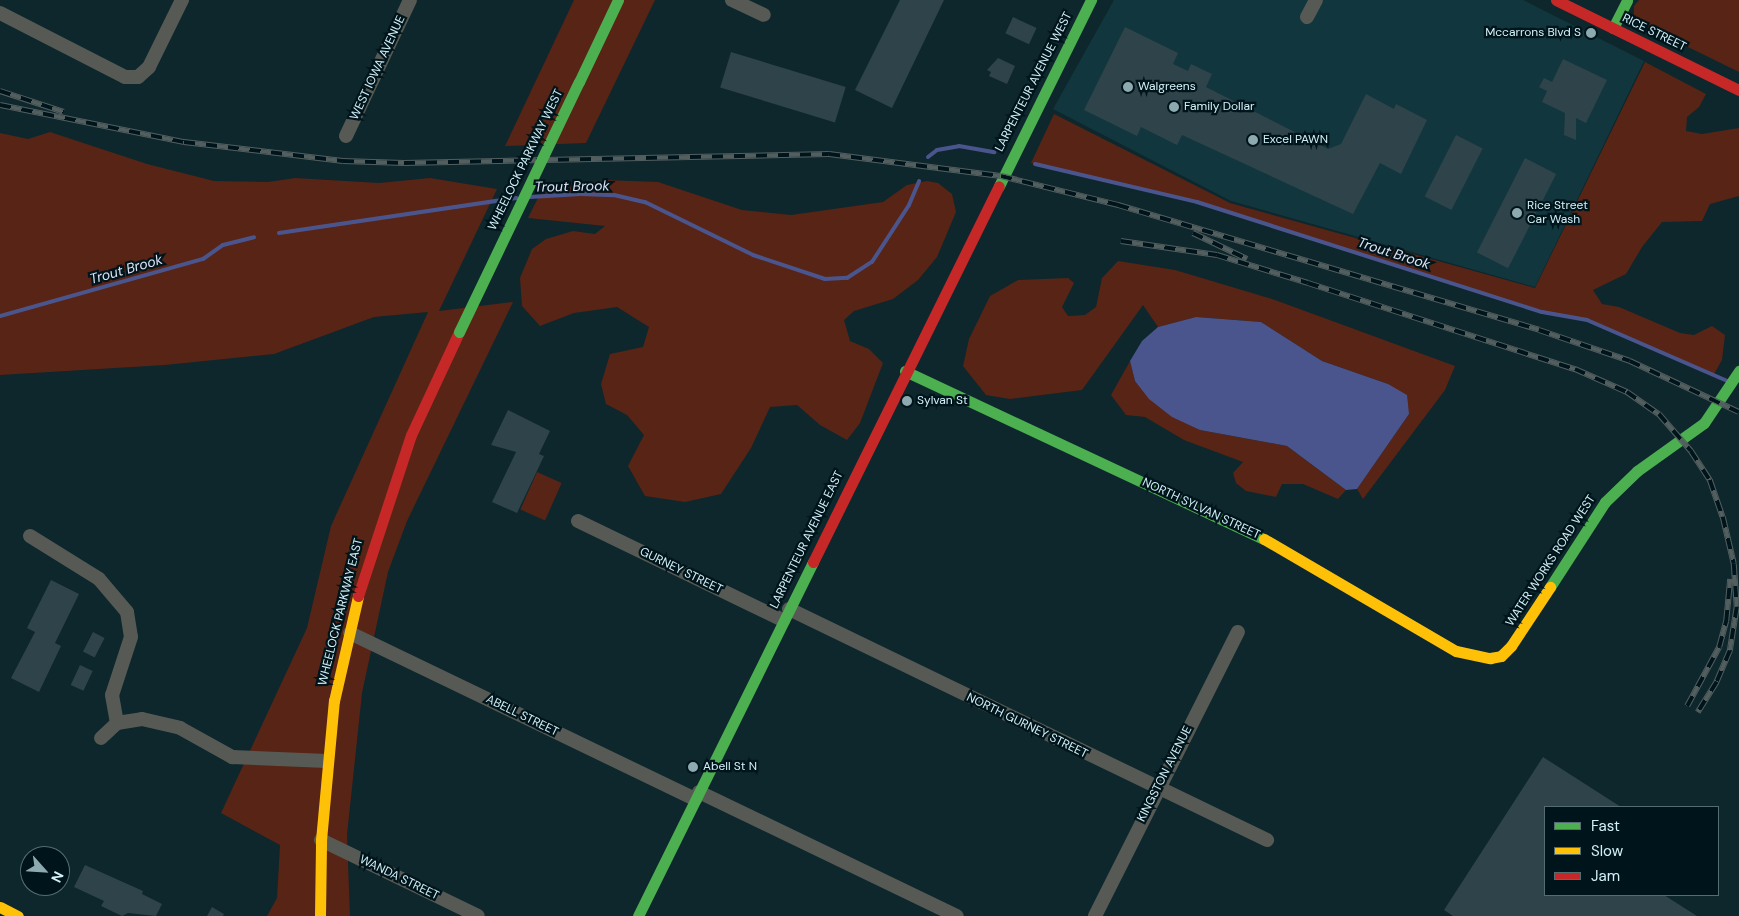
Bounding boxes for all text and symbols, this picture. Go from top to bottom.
street label: LARPENTEUR AVENUE WEST [992,10,1076,154]
street label: RICE STREET [1620,11,1688,55]
street label: WEST IOWA AVENUE [348,14,408,122]
place label: Mccarrons Blvd S [1485,26,1581,40]
marker: Mccarrons Blvd S [1585,27,1597,39]
place label: Walgreens [1138,80,1196,94]
marker: Walgreens [1122,81,1134,93]
street label: WHEELOCK PARKWAY WEST [486,87,566,233]
place label: Family Dollar [1184,100,1254,114]
marker: Family Dollar [1168,101,1180,113]
place label: Excel PAWN [1263,133,1328,147]
marker: Excel PAWN [1247,134,1259,146]
water label: Trout Brook [534,177,610,195]
place label: Rice Street Car Wash [1527,199,1588,227]
marker: Rice Street Car Wash [1511,207,1523,219]
water label: Trout Brook [1356,233,1432,273]
water label: Trout Brook [88,251,164,287]
place label: Sylvan St [917,394,968,408]
marker: Sylvan St [901,395,913,407]
street label: LARPENTEUR AVENUE EAST [767,469,847,611]
street label: NORTH SYLVAN STREET [1140,475,1262,543]
street label: WATER WORKS ROAD WEST [1503,493,1599,629]
street label: WHEELOCK PARKWAY EAST [316,537,366,687]
street label: GURNEY STREET [637,545,725,597]
street label: NORTH GURNEY STREET [964,690,1090,762]
street label: ABELL STREET [483,692,561,740]
street label: KINGSTON AVENUE [1135,724,1195,824]
place label: Abell St N [703,760,757,774]
marker: Abell St N [687,761,699,773]
legend [1544,806,1719,896]
text: Fast [1591,816,1620,836]
text: Slow [1591,841,1623,861]
north arrow [20,846,70,896]
street label: WANDA STREET [357,853,441,903]
text: Jam [1591,866,1620,886]
text: N [47,869,68,886]

